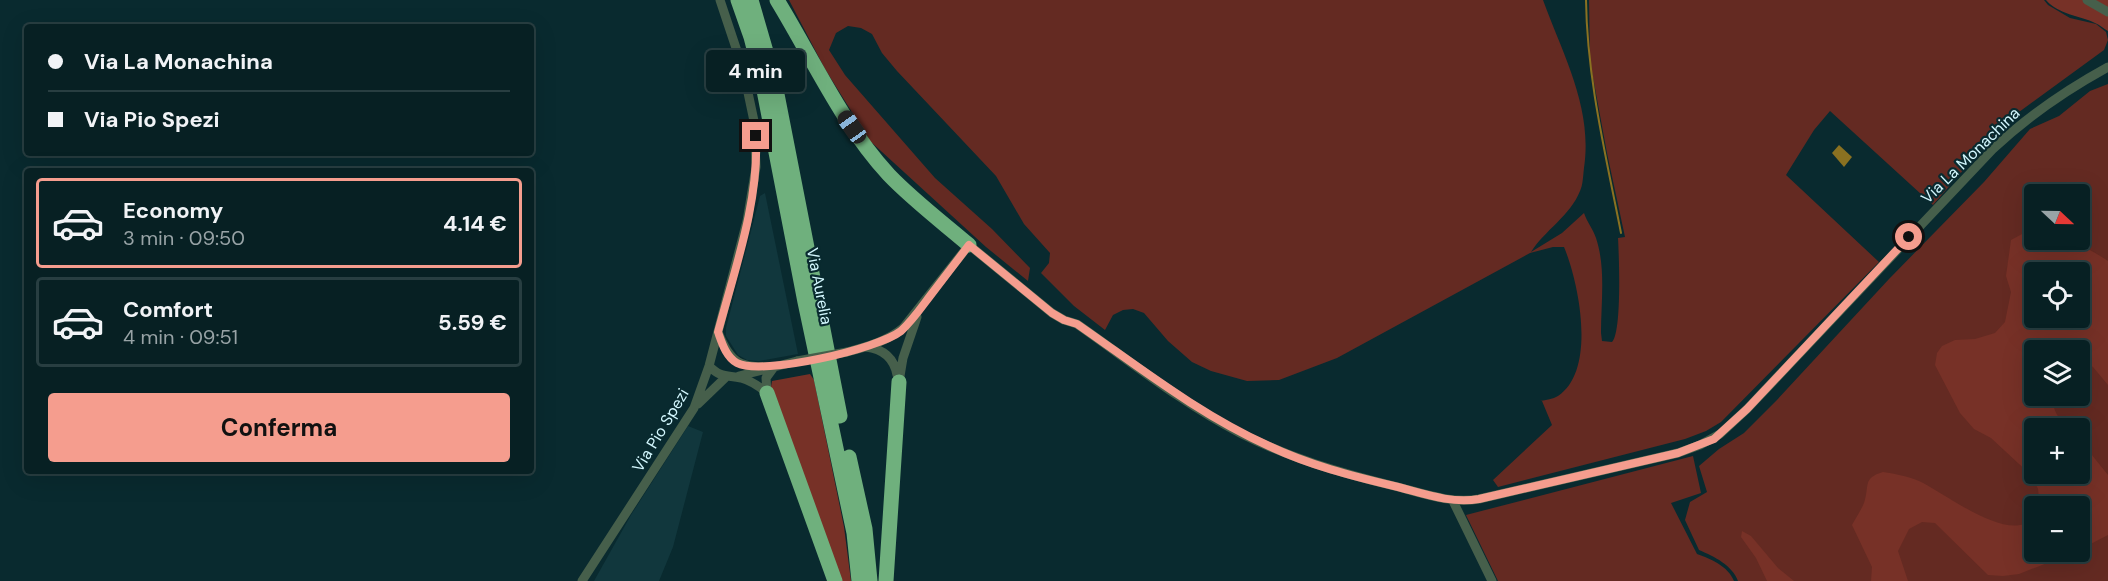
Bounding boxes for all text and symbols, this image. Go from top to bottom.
text: Via La Monachina [84,47,273,76]
callout: 4 min [706,49,806,91]
text: 4 min [728,58,783,84]
street label: Via La Monachina [1916,103,2024,208]
text: Via Pio Spezi [84,105,220,134]
car [834,107,870,147]
route end [742,122,769,149]
north arrow [2024,184,2090,250]
map controls [2024,184,2090,562]
icon: car [51,196,105,250]
text: Economy [123,196,223,225]
text: 4.14 € [443,209,507,238]
route start [1895,223,1922,250]
text: 3 min · 09:50 [123,225,245,251]
street label: Via Aurelia [802,246,837,326]
button: locate [2024,262,2090,328]
icon: car [51,295,105,349]
text: Comfort [123,295,213,324]
text: 5.59 € [438,308,507,337]
text: 4 min · 09:51 [123,324,238,350]
button: layers [2024,340,2090,406]
street label: Via Pio Spezi [627,385,694,476]
button: Conferma [48,393,510,462]
button: + [2024,418,2090,484]
button: − [2024,496,2090,562]

